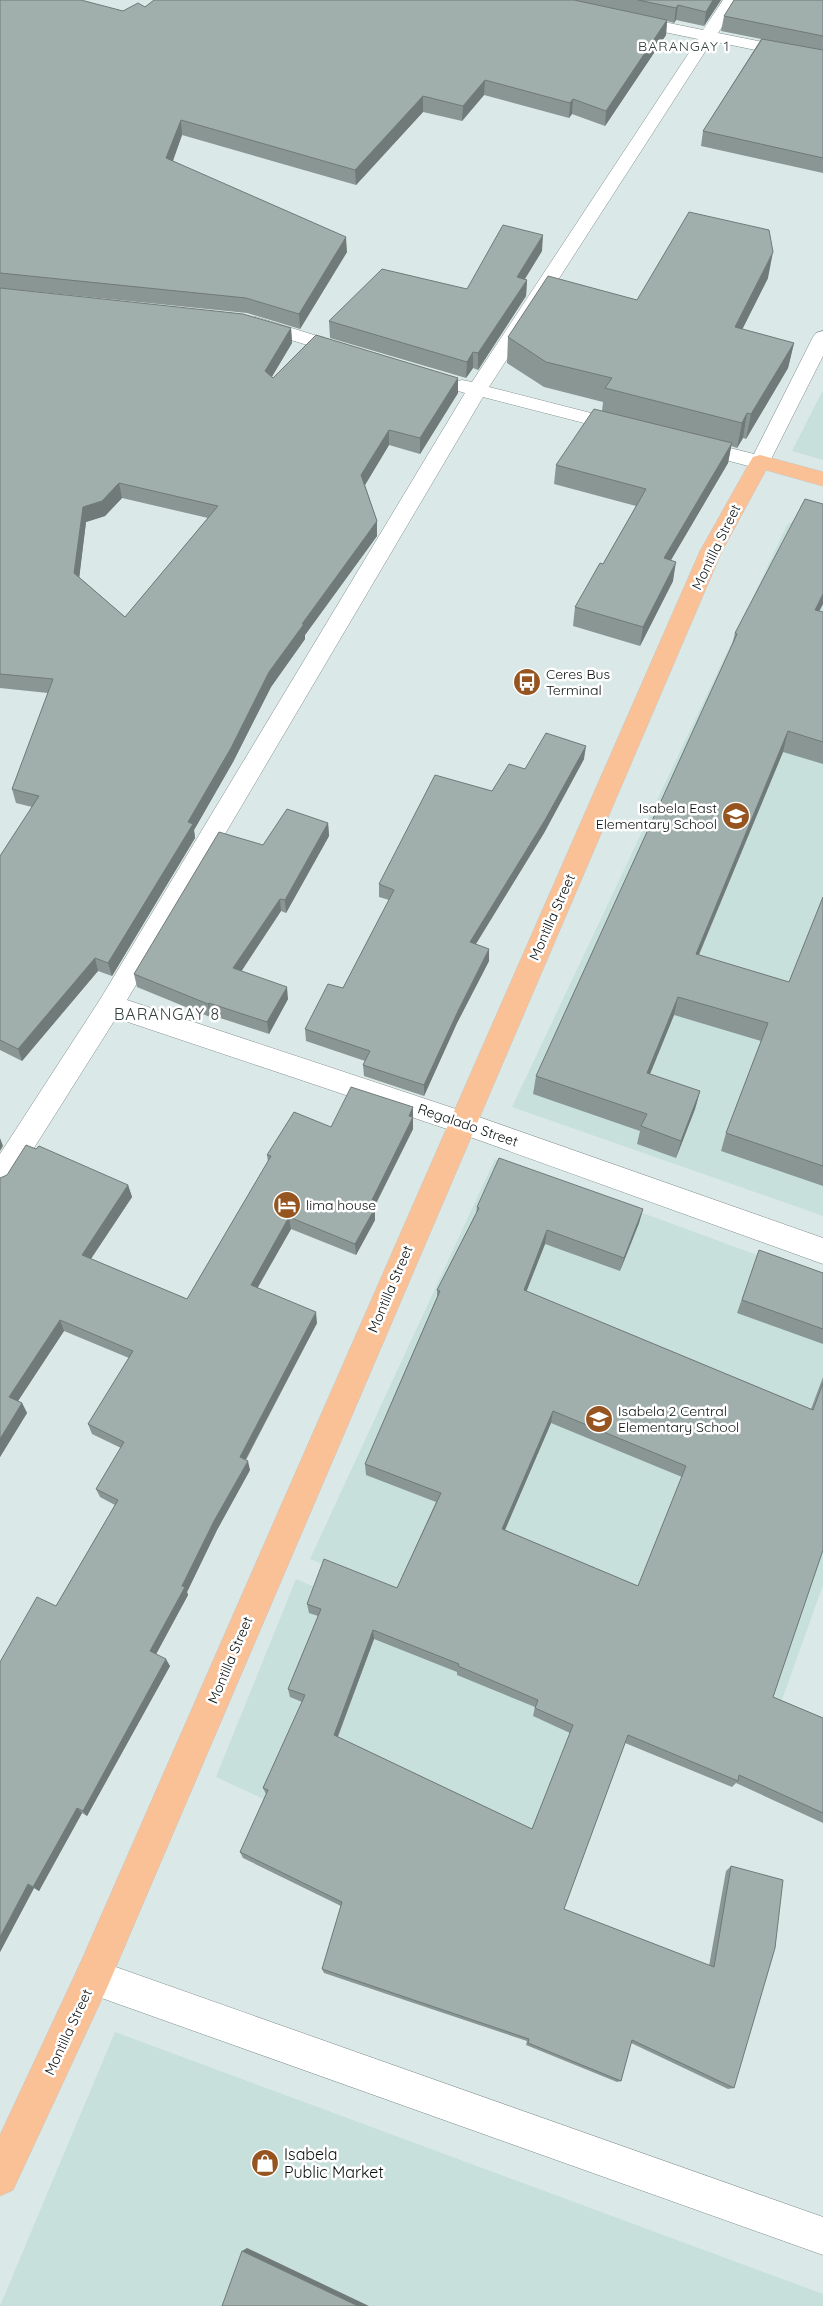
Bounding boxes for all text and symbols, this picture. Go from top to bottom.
district label: BARANGAY 1 [638,37,730,55]
street label: Montilla Street [688,501,745,593]
place label: Ceres Bus Terminal [546,665,610,699]
bus stop icon: Ceres Bus Terminal [512,667,542,697]
place label: Isabela East Elementary School [596,799,717,833]
school or university icon: Isabela East Elementary School [721,801,751,831]
street label: Montilla Street [525,871,579,963]
district label: BARANGAY 8 [114,1004,220,1024]
street label: Regalado Street [415,1099,521,1151]
hotel icon: lima house [272,1190,302,1220]
place label: lima house [306,1196,376,1214]
street label: Montilla Street [364,1243,417,1335]
place label: Isabela 2 Central Elementary School [618,1402,739,1436]
school or university icon: Isabela 2 Central Elementary School [584,1404,614,1434]
street label: Montilla Street [204,1614,257,1706]
street label: Montilla Street [40,1986,96,2078]
place label: Isabela Public Market [284,2144,384,2182]
shop icon: Isabela Public Market [250,2148,280,2178]

